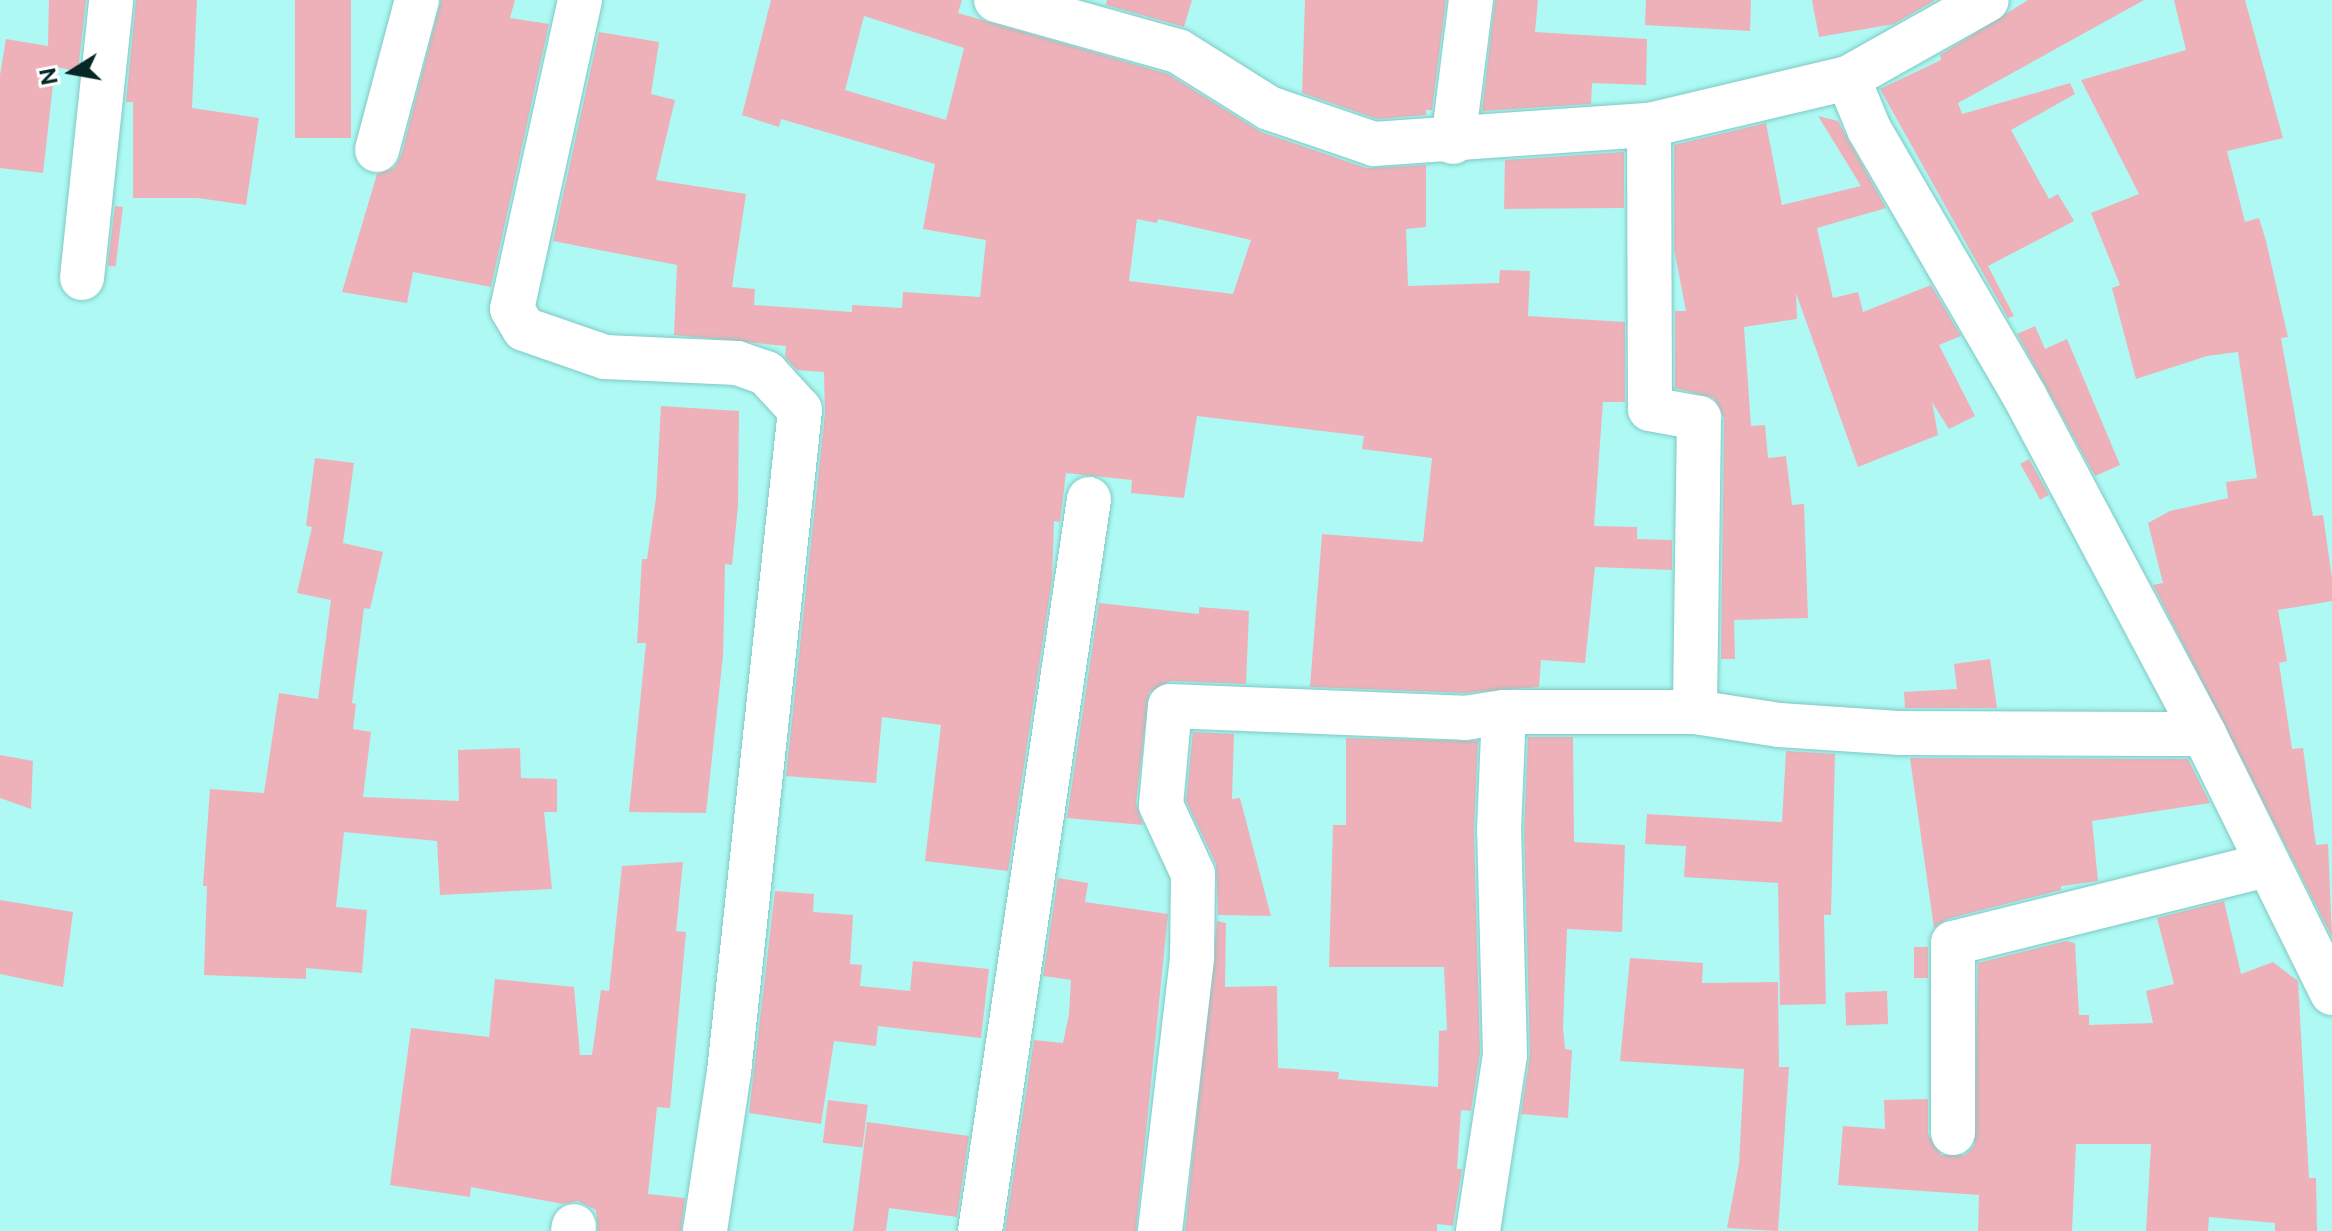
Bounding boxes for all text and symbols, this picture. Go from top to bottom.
north arrow [32,32,112,112]
text: N [34,66,63,88]

